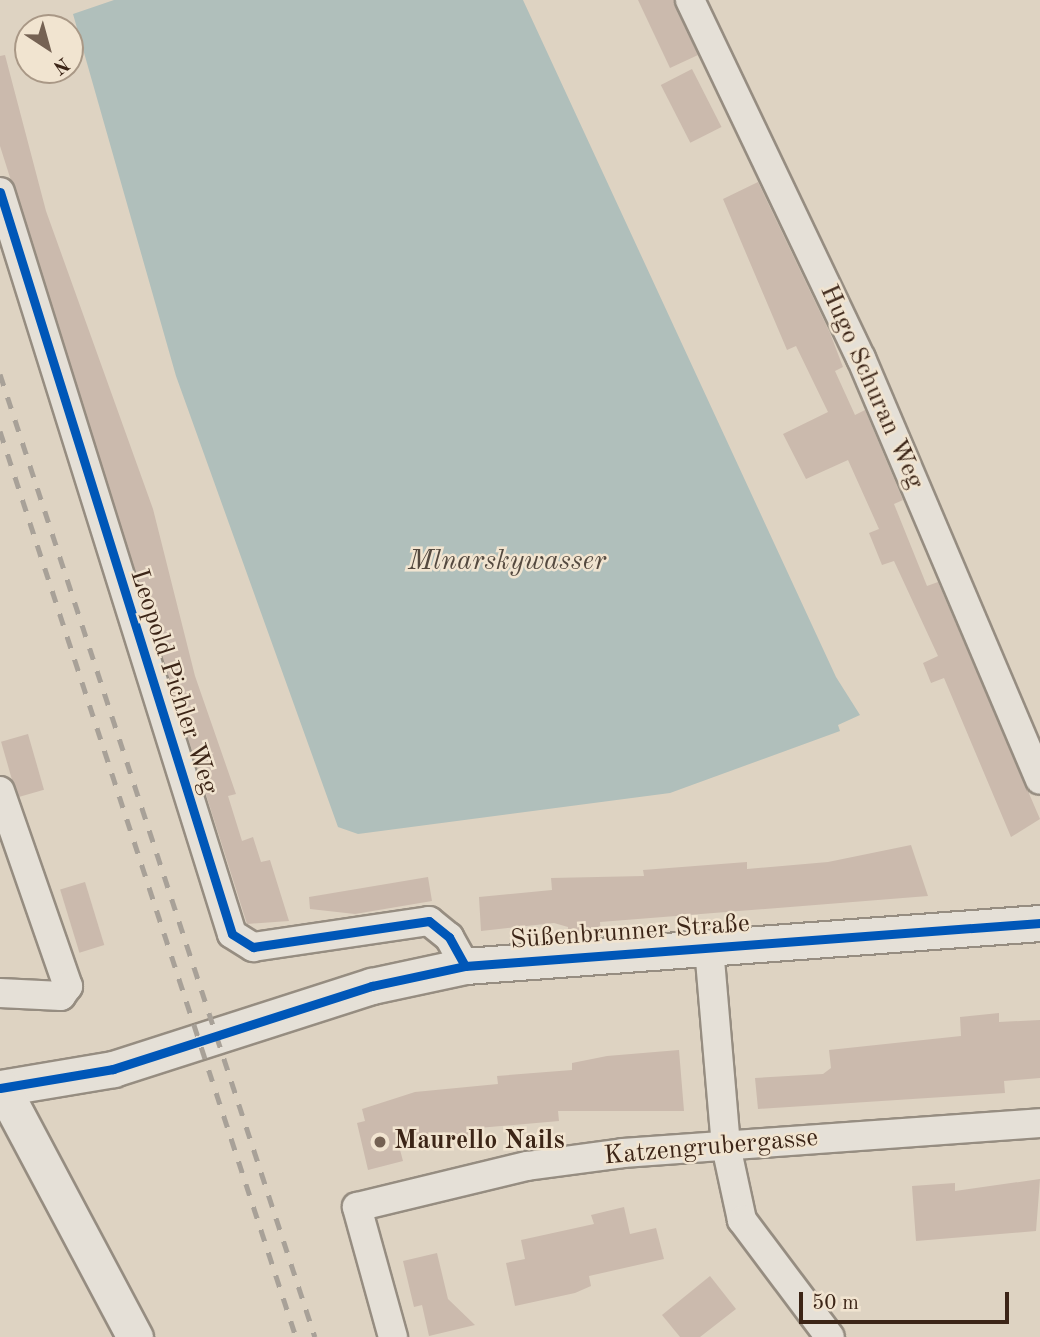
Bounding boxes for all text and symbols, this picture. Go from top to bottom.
north arrow [14,14,84,84]
text: N [49,53,72,77]
street label: Hugo Schuran Weg [812,280,930,494]
water label: Mlnarskywasser [408,545,606,579]
street label: Leopold Pichler Weg [122,565,224,799]
street label: Süßenbrunner Straße [509,909,751,957]
street label: Katzengrubergasse [603,1123,819,1173]
place label: Maurello Nails [394,1126,565,1158]
marker: Maurello Nails [372,1134,388,1150]
scale bar [802,1278,1012,1322]
text: 50 m [812,1293,859,1314]

